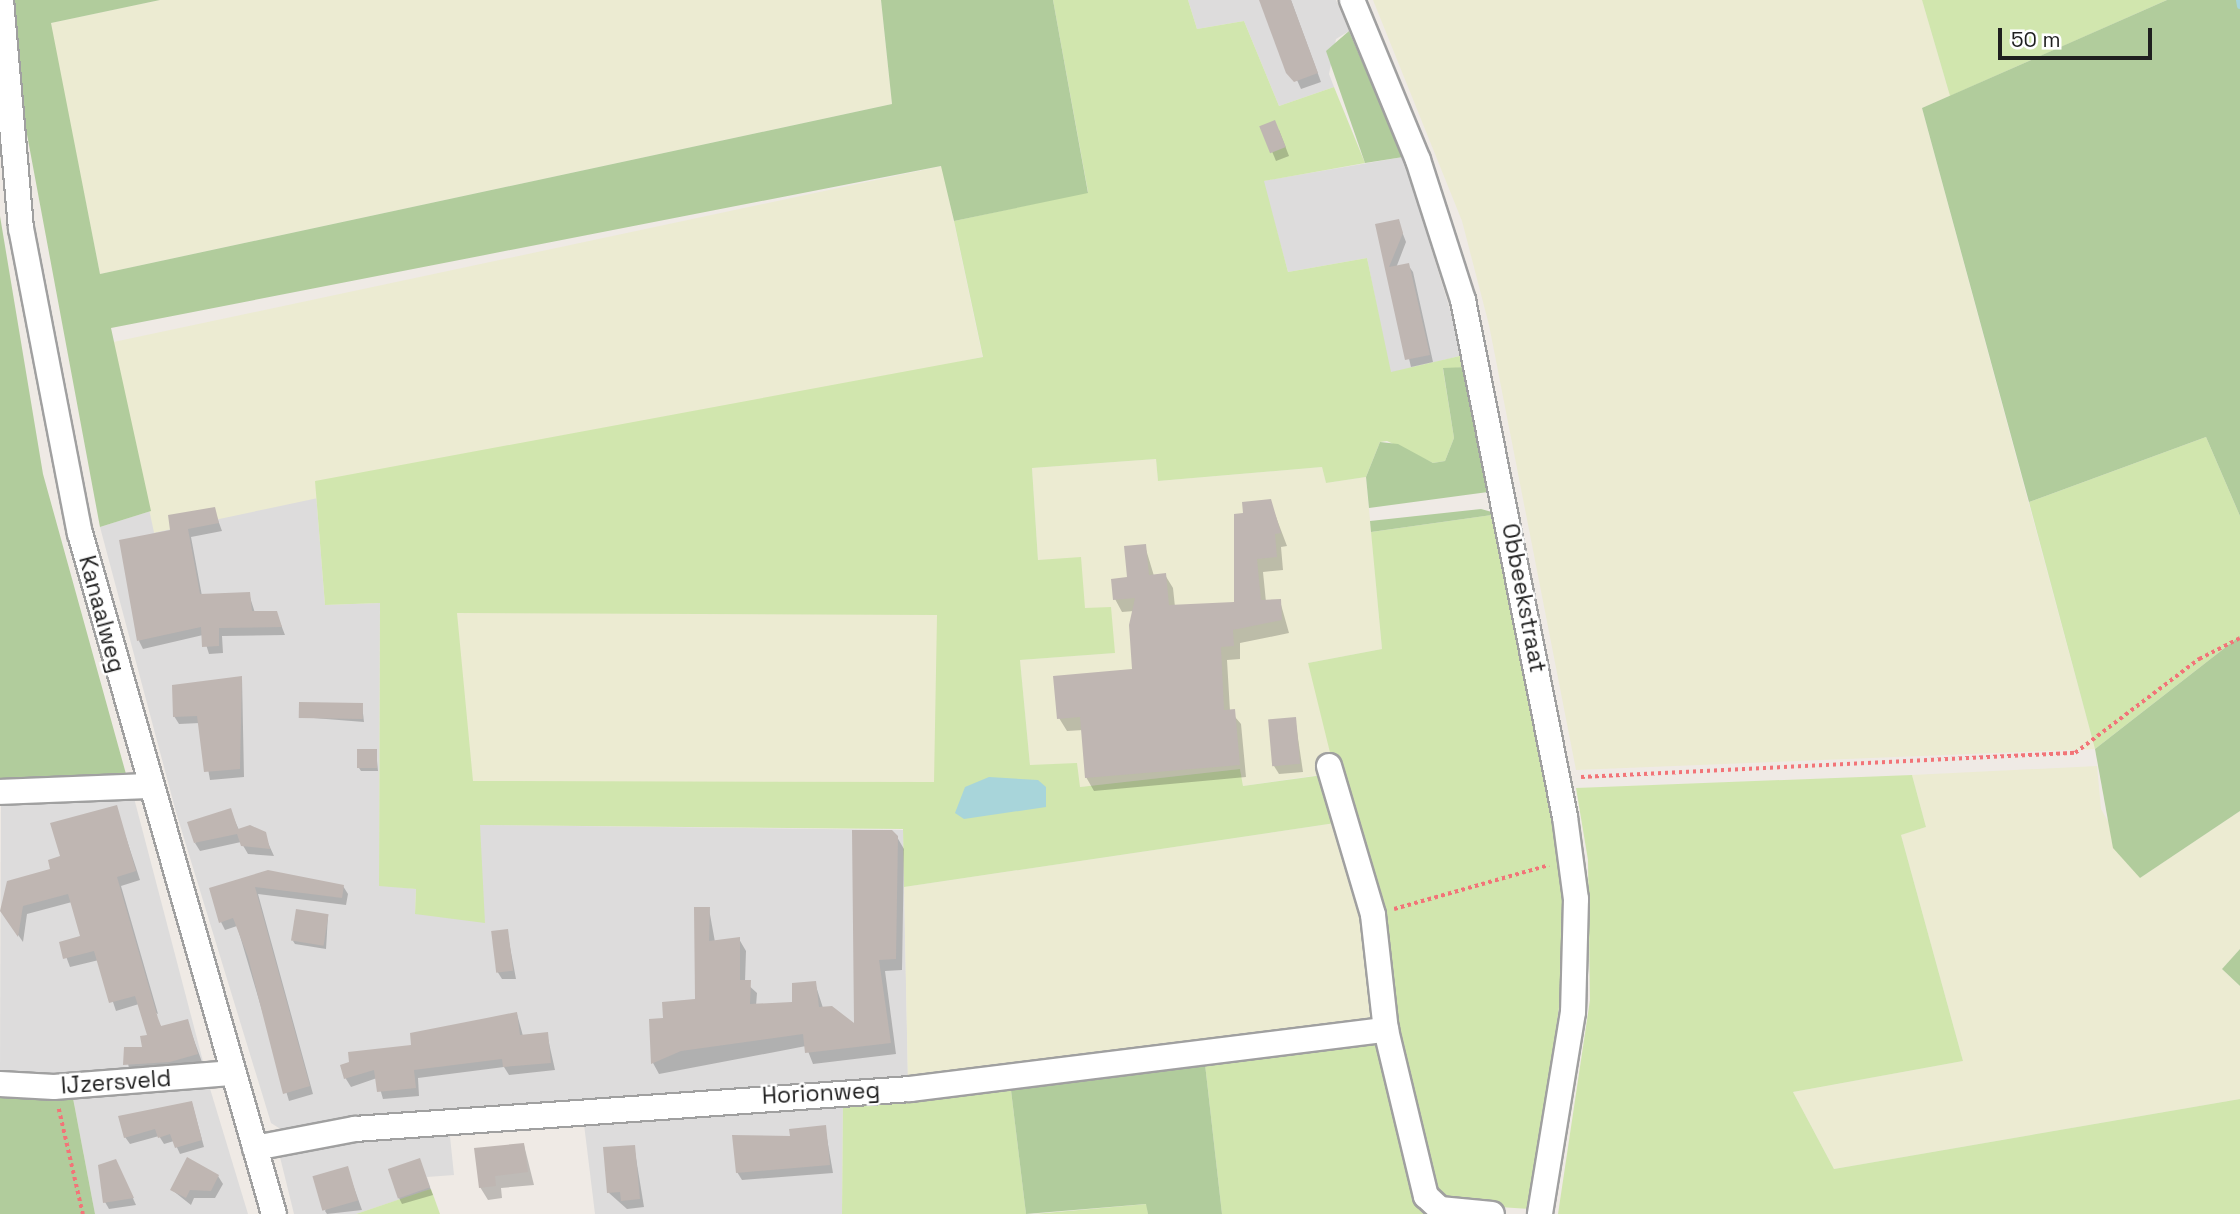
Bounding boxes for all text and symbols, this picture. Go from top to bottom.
scale bar [2002,14,2156,58]
text: 50 m [2011,26,2061,53]
street label: Obbeekstraat [1496,521,1552,675]
street label: Kanaalweg [73,552,131,676]
street label: IJzersveld [60,1064,172,1100]
street label: Horionweg [761,1076,881,1110]

